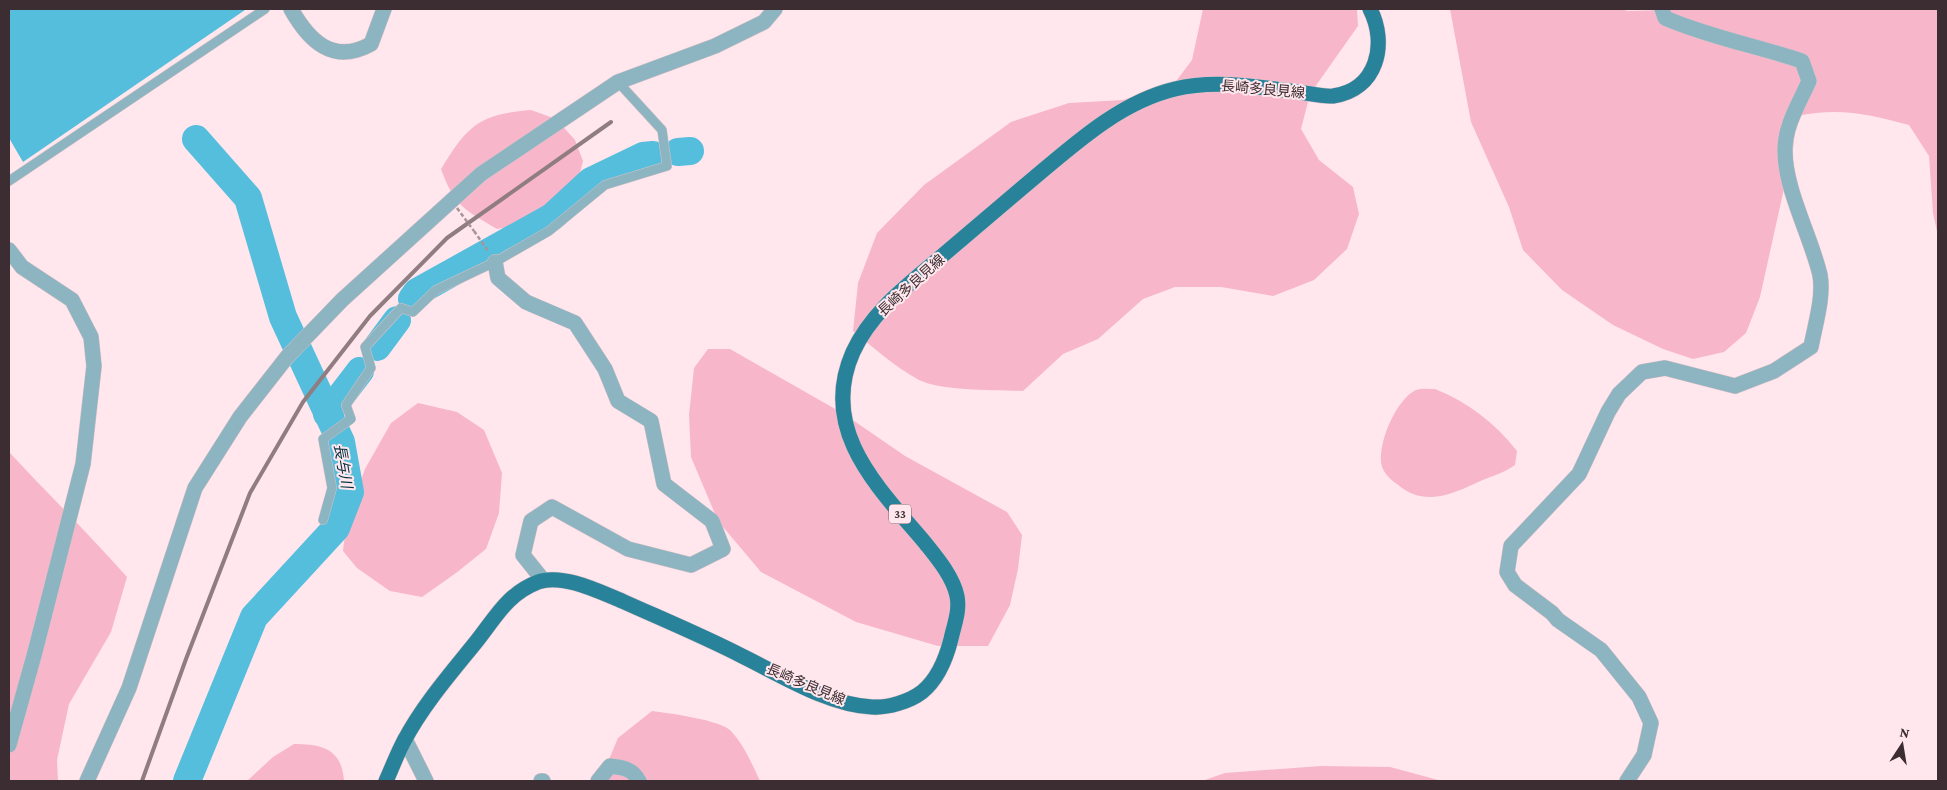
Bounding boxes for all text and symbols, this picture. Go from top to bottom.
street label: 長崎多良見線 [1220,77,1306,101]
street label: 長崎多良見線 [874,251,948,319]
water label: 長与川 [331,442,355,492]
road number: 33 [889,504,911,524]
street label: 長崎多良見線 [764,660,848,708]
north arrow [1877,720,1927,770]
text: N [1898,723,1911,741]

